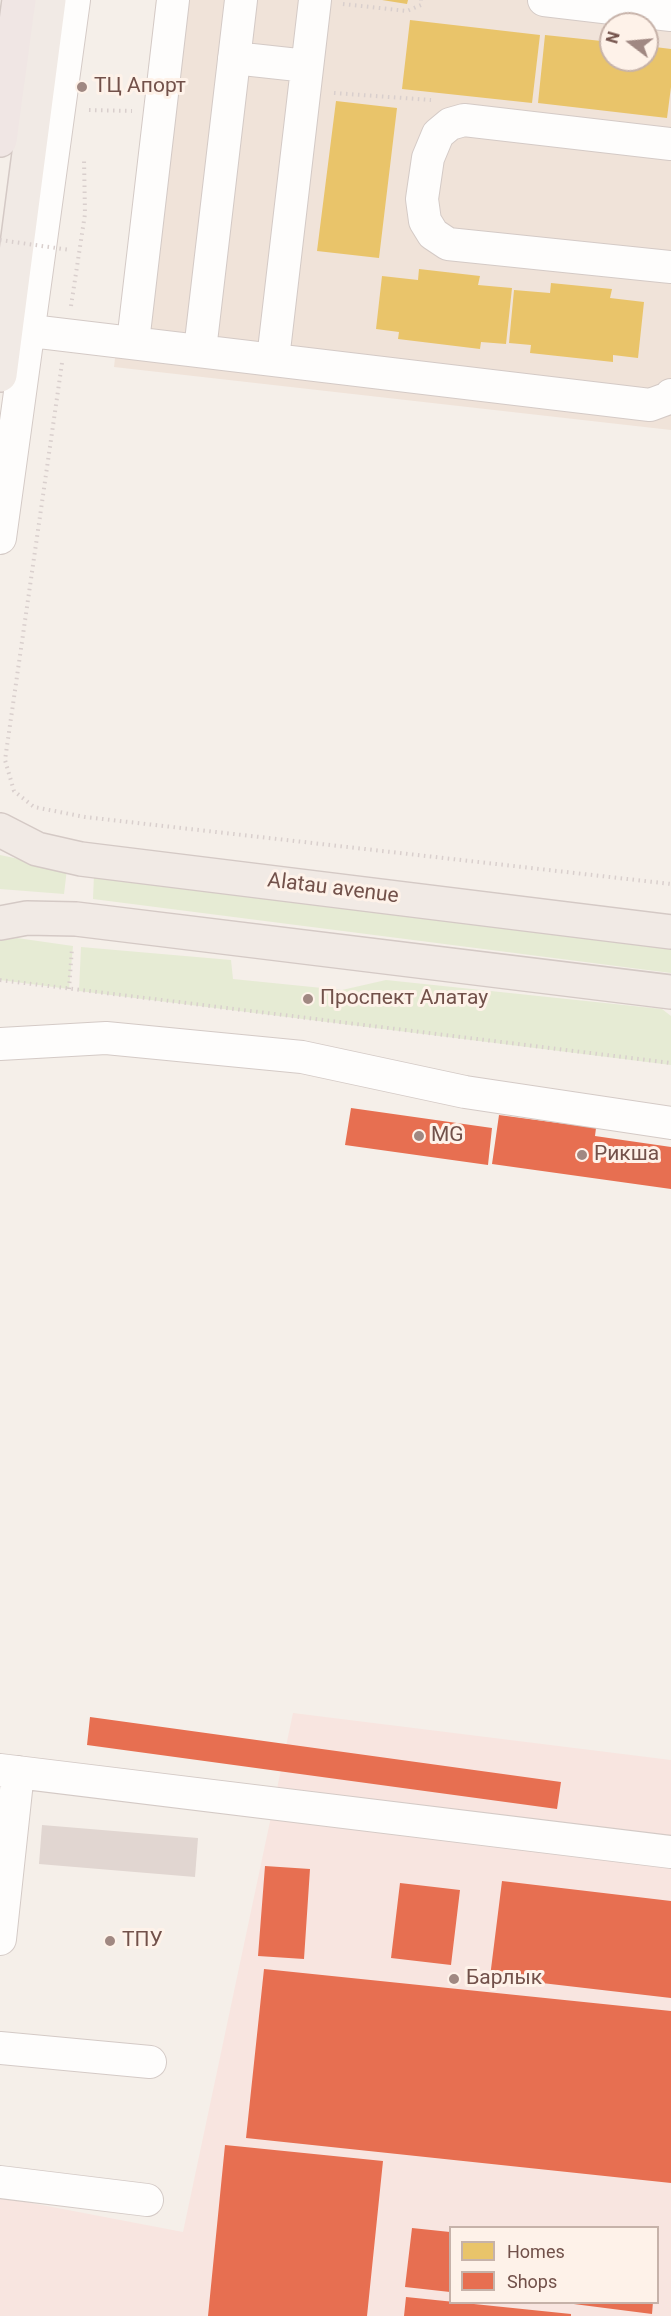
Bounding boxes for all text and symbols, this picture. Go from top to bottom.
north arrow [599,12,659,72]
text: N [602,29,624,46]
place label: ТЦ Апорт [94,74,186,100]
marker: ТЦ Апорт [75,80,89,94]
street label: Alatau avenue [266,868,400,910]
place label: Проспект Алатау [320,986,488,1012]
marker: Проспект Алатау [301,992,315,1006]
place label: MG [431,1123,464,1149]
marker: MG [412,1129,426,1143]
place label: Рикша [594,1142,659,1168]
marker: Рикша [575,1148,589,1162]
place label: ТПУ [122,1928,163,1954]
marker: ТПУ [103,1934,117,1948]
place label: Барлык [466,1966,542,1992]
marker: Барлык [447,1972,461,1986]
legend [449,2226,659,2304]
text: Homes [507,2241,565,2262]
text: Shops [507,2271,557,2292]

